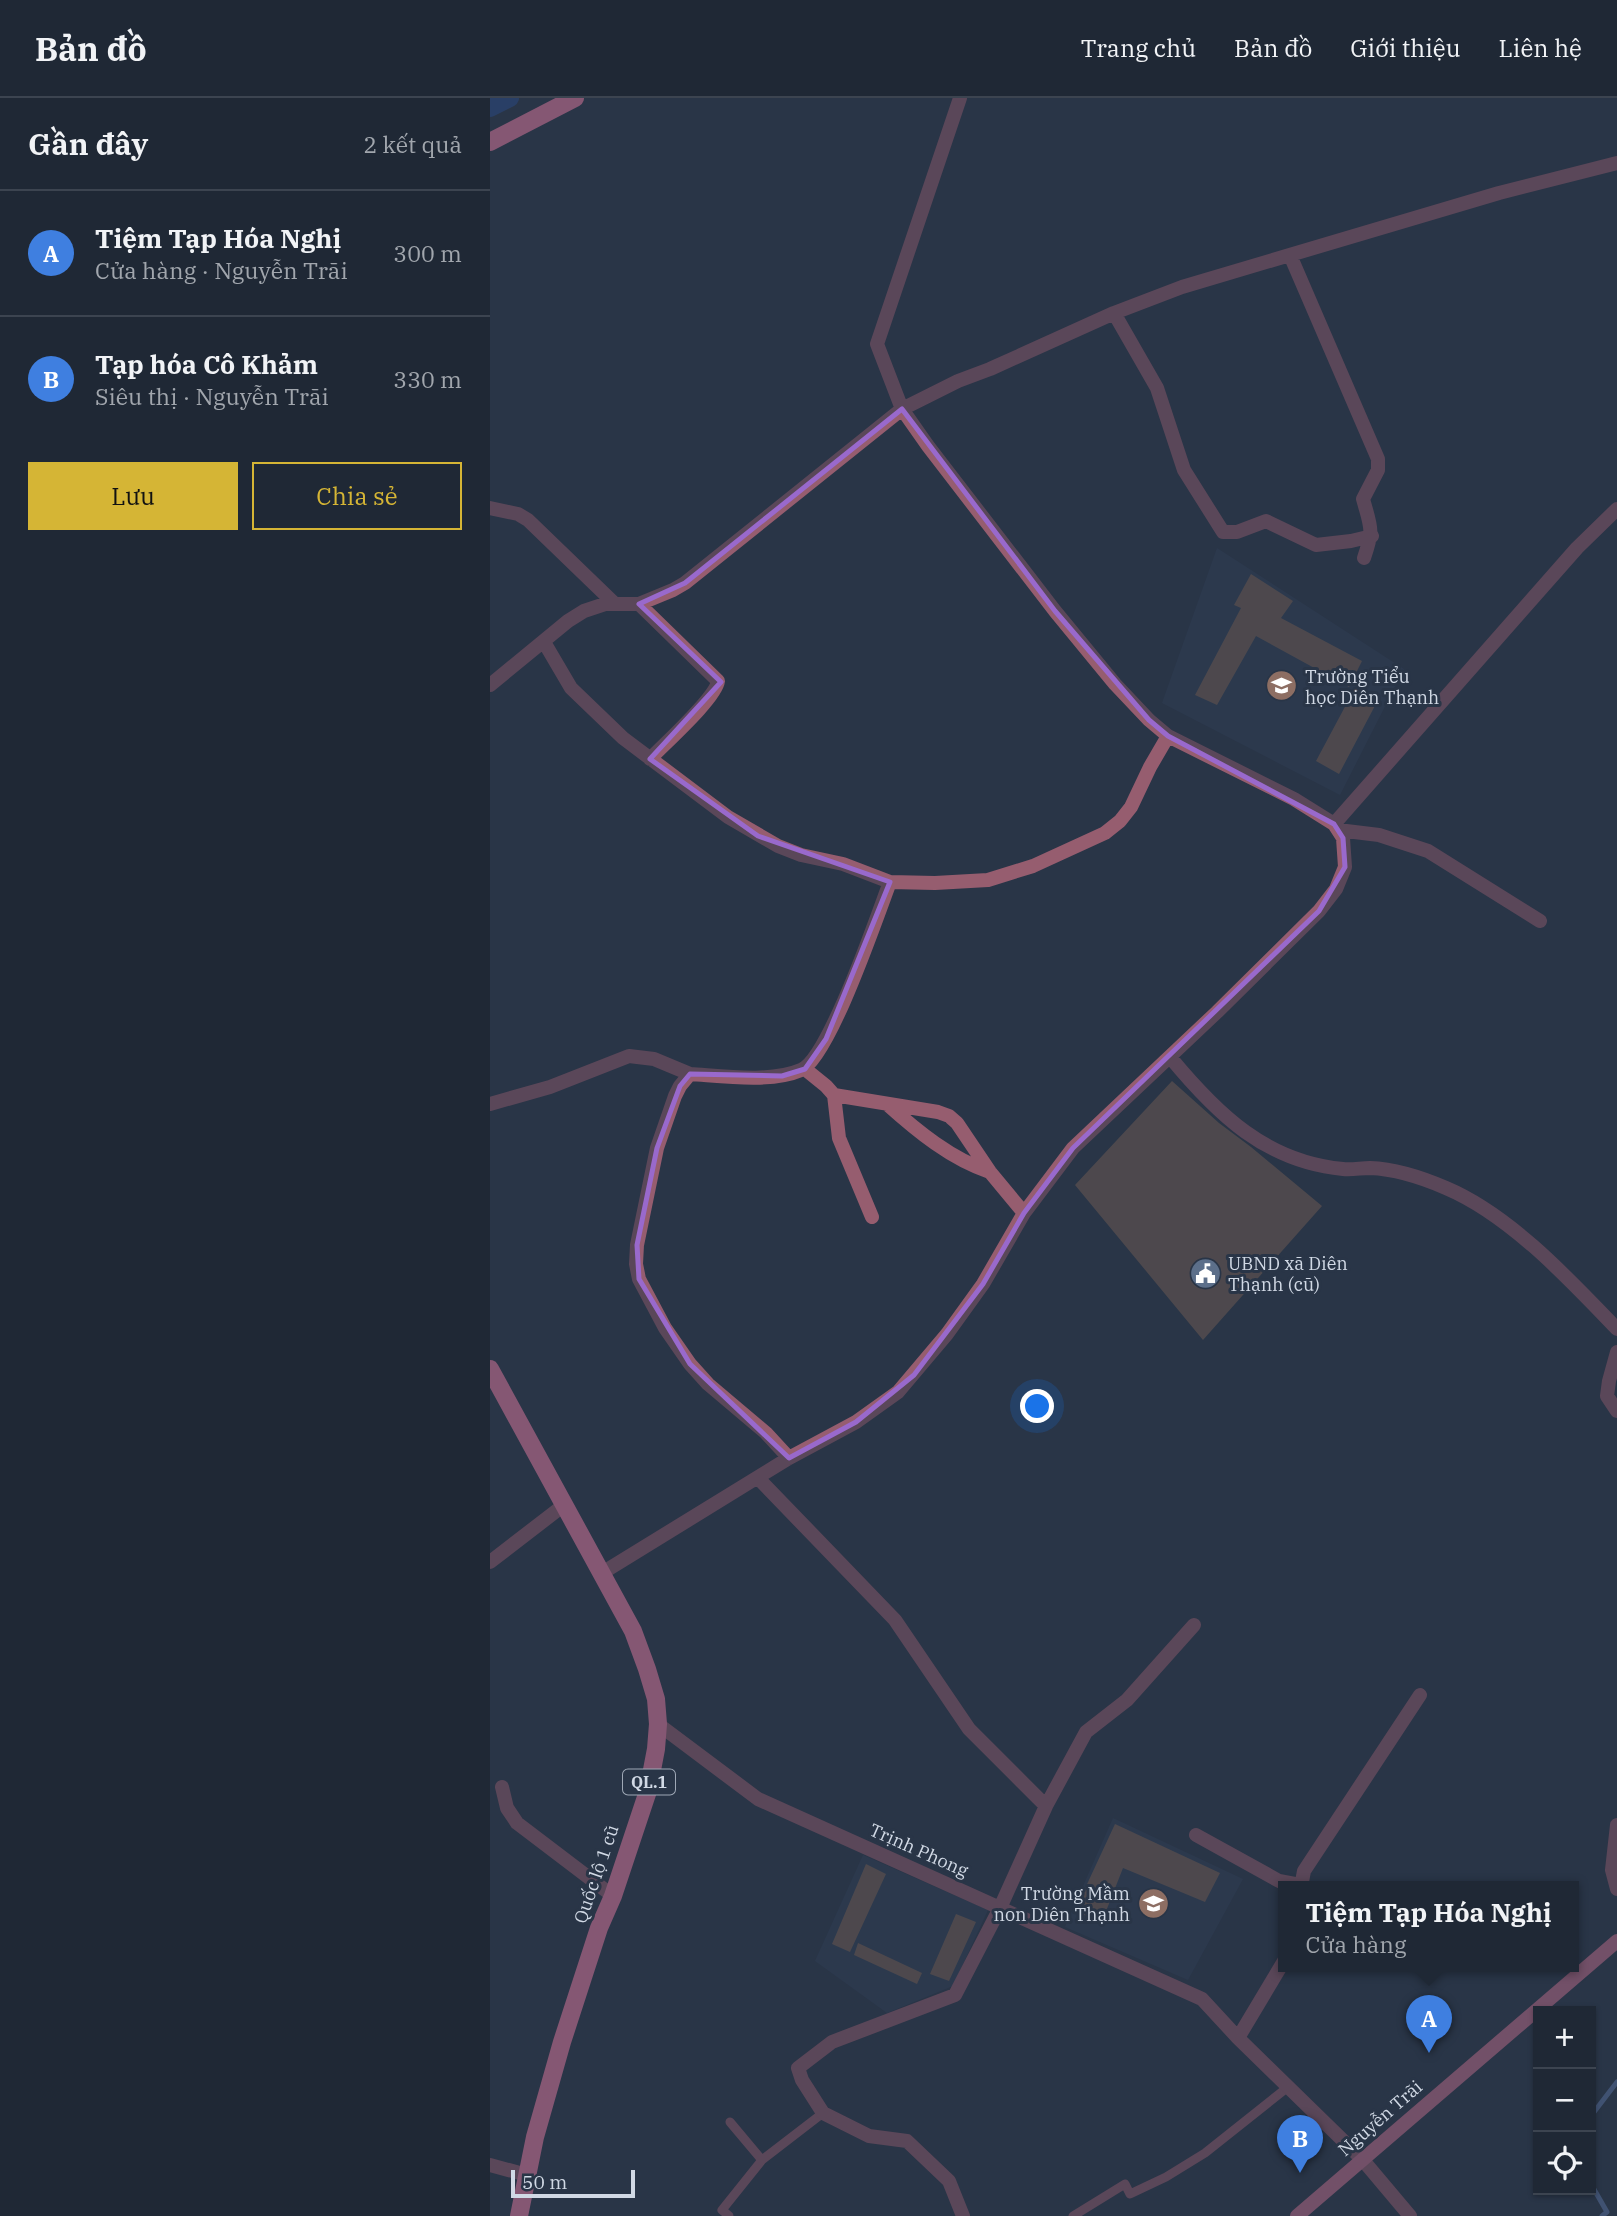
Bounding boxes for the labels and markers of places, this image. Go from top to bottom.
place label: Trường Tiểu học Diên Thạnh [1305,665,1439,709]
school or university icon: Trường Tiểu học Diên Thạnh [1265,669,1299,703]
place label: UBND xã Diên Thạnh (cũ) [1228,1252,1348,1296]
public building icon: UBND xã Diên Thạnh (cũ) [1188,1256,1222,1290]
place label: Trường Mầm non Diên Thạnh [993,1882,1130,1926]
school or university icon: Trường Mầm non Diên Thạnh [1136,1886,1170,1920]
pin: A [1406,1995,1452,2053]
pin: B [1277,2115,1323,2173]

